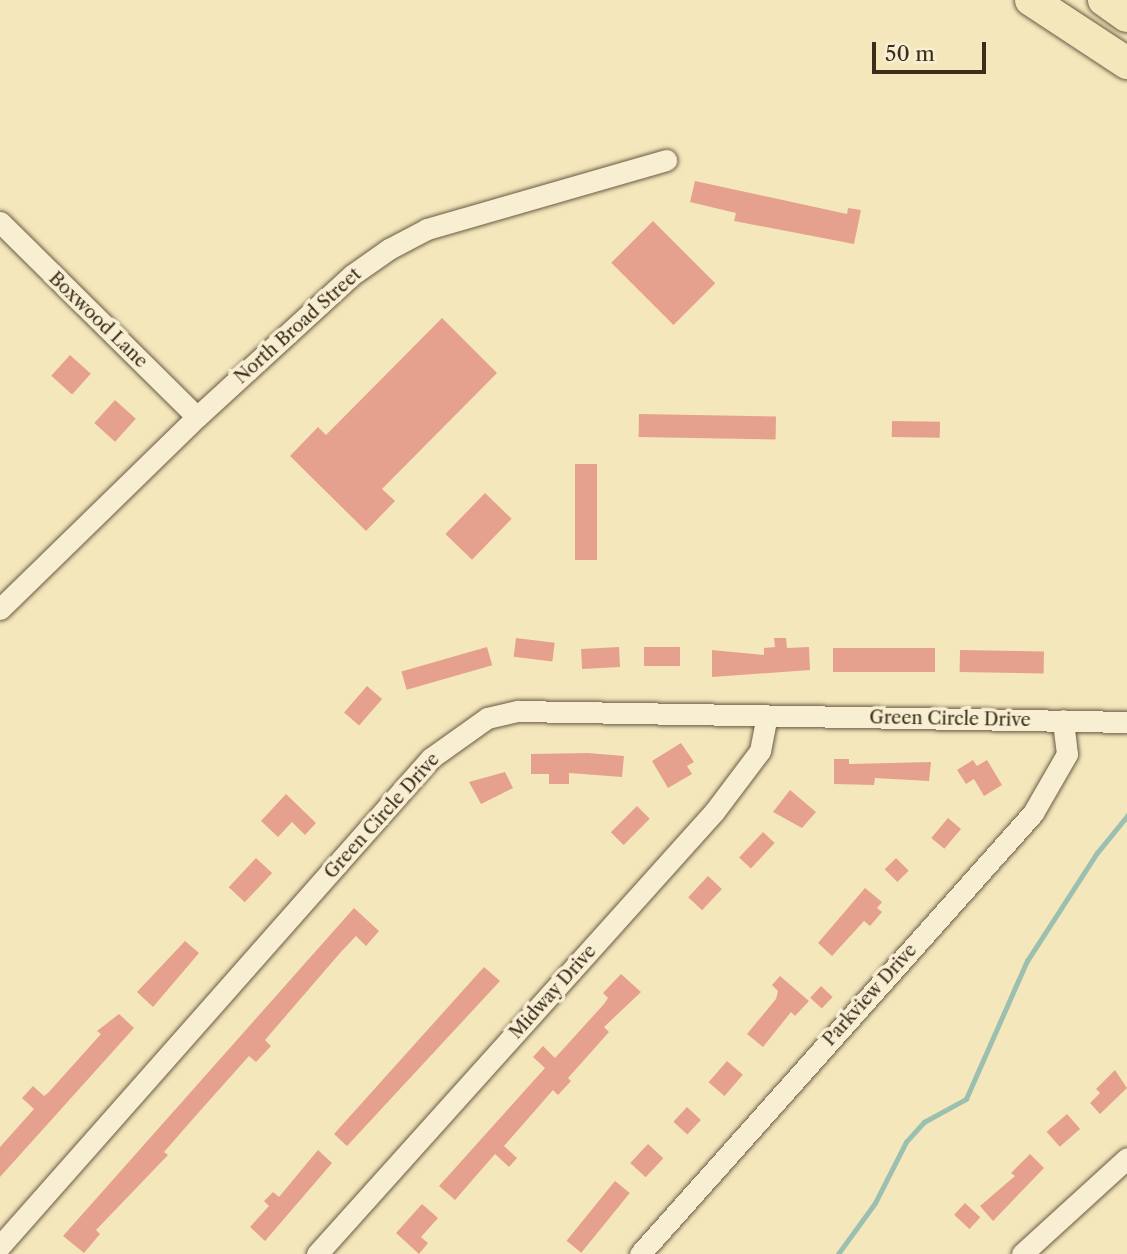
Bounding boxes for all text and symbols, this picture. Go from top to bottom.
scale bar [875,28,989,72]
text: 50 m [885,41,935,66]
street label: North Broad Street [230,264,366,388]
street label: Boxwood Lane [44,268,152,372]
street label: Green Circle Drive [869,707,1031,731]
street label: Green Circle Drive [320,749,444,883]
street label: Parkview Drive [818,939,922,1051]
street label: Midway Drive [505,940,601,1044]

